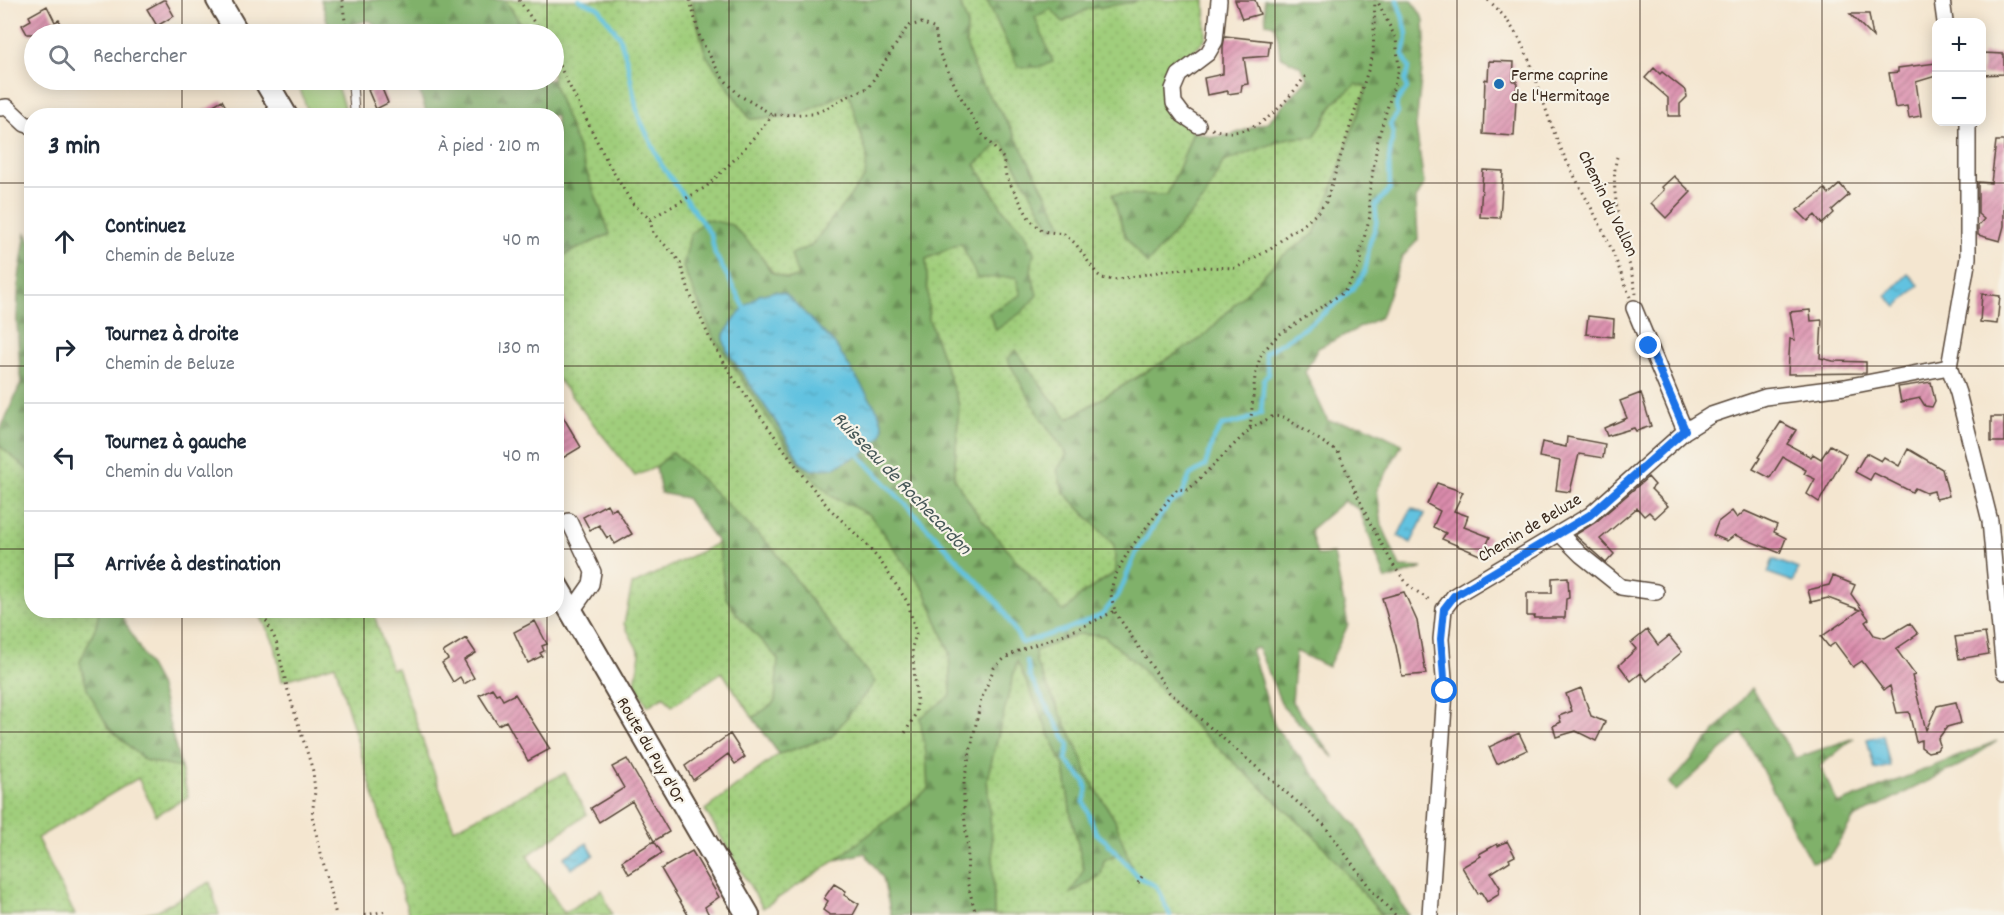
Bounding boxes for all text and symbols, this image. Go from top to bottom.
map controls [1932,18,1986,126]
button: + [1932,18,1986,72]
search box [24,24,564,90]
icon: search [45,41,78,74]
text: Rechercher [93,42,187,73]
place label: Ferme caprine de l'Hermitage [1511,64,1610,110]
button: − [1932,72,1986,126]
marker: Ferme caprine de l'Hermitage [1492,77,1506,91]
text: 3 min [48,129,100,166]
text: À pied · 210 m [438,133,540,161]
street label: Chemin du Vallon [1570,147,1643,261]
text: Continuez [105,212,186,243]
icon: ahead [48,225,81,258]
text: 40 m [502,227,540,255]
text: Chemin de Beluze [105,243,235,271]
text: Tournez à droite [105,320,239,351]
route end [1635,332,1661,358]
icon: right [48,333,81,366]
text: 130 m [498,335,540,363]
text: Chemin de Beluze [105,351,235,379]
water label: Ruisseau de Rochecardon [825,406,977,563]
text: Tournez à gauche [105,428,247,459]
icon: left [48,441,81,474]
text: 40 m [502,443,540,471]
text: Chemin du Vallon [105,459,233,487]
street label: Chemin de Beluze [1474,488,1587,570]
icon: arrive [48,549,81,582]
text: Arrivée à destination [105,550,281,581]
route start [1431,677,1457,703]
street label: Route du Puy d'Or [609,693,691,810]

